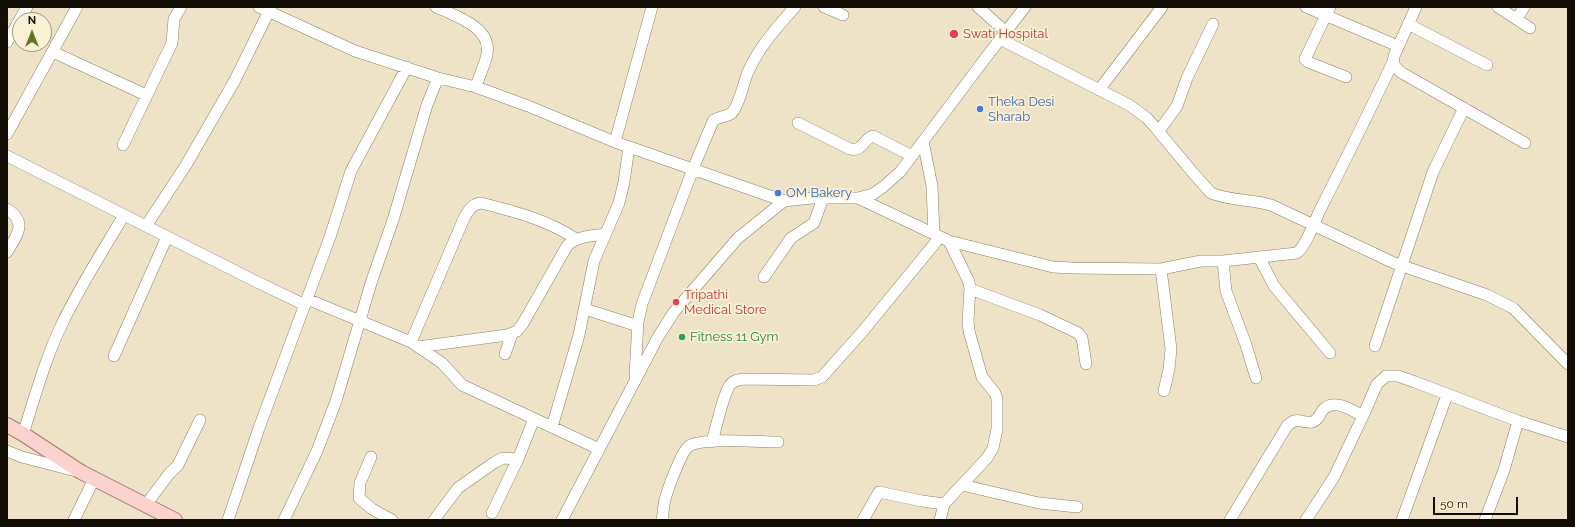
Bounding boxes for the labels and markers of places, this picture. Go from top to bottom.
place label: Swati Hospital [963,26,1048,42]
marker: Swati Hospital [948,28,960,40]
place label: Theka Desi Sharab [988,94,1054,125]
marker: Theka Desi Sharab [975,104,985,114]
place label: OM Bakery [786,185,852,201]
marker: OM Bakery [773,188,783,198]
place label: Tripathi Medical Store [684,287,767,318]
marker: Tripathi Medical Store [671,297,681,307]
place label: Fitness 11 Gym [690,329,779,345]
marker: Fitness 11 Gym [677,332,687,342]

